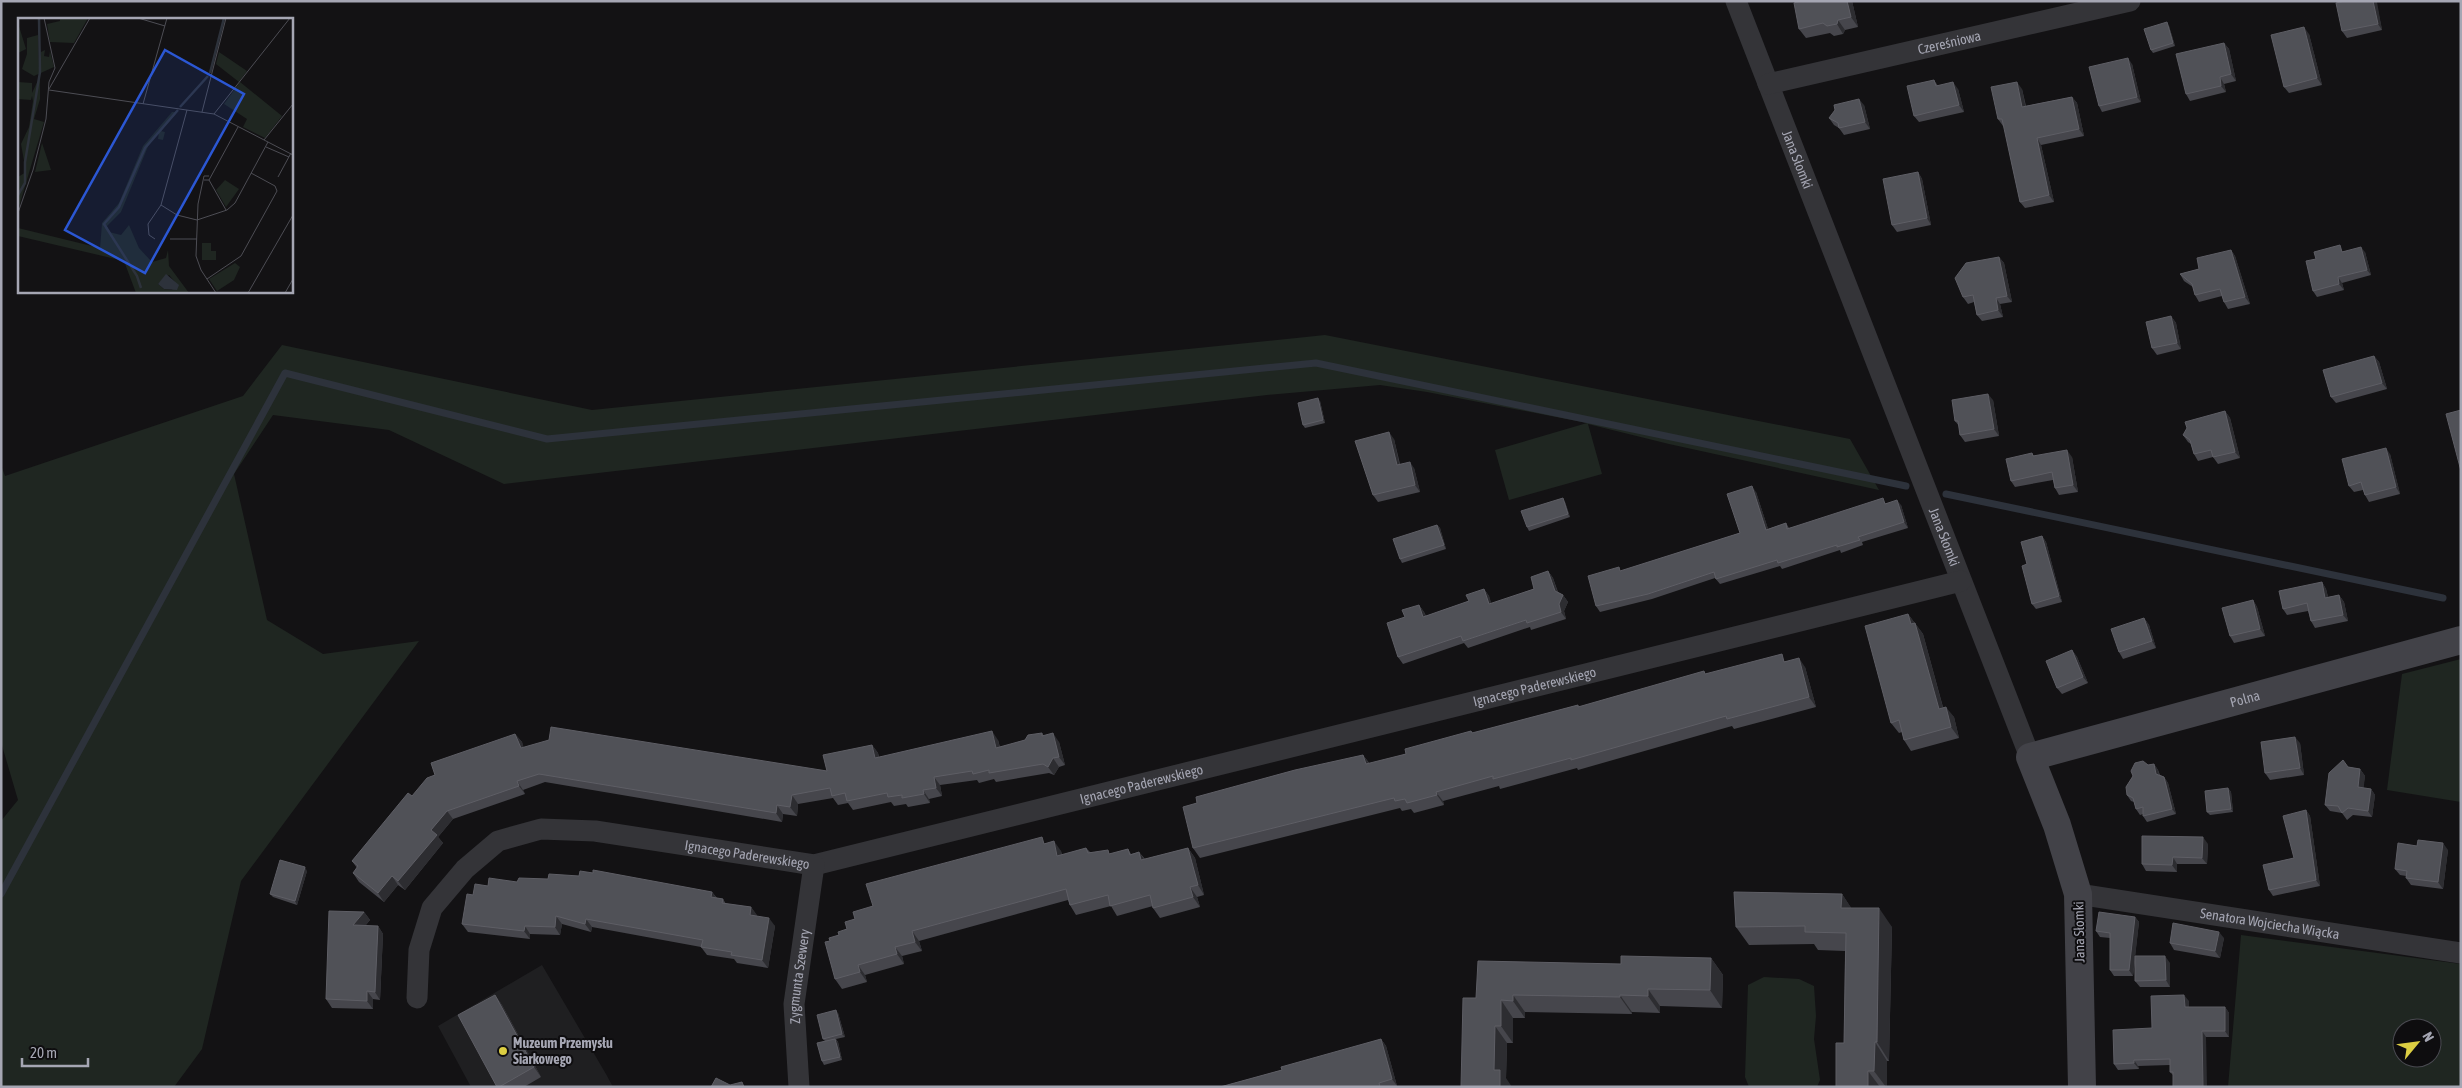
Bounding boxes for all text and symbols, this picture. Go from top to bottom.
inset map [18,18,292,292]
street label: Czereśniowa [1916,27,1982,57]
street label: Jana Słomki [1779,128,1816,191]
street label: Jana Słomki [1926,505,1963,568]
street label: Ignacego Paderewskiego [1471,664,1598,710]
street label: Polna [2228,687,2262,710]
street label: Ignacego Paderewskiego [1078,761,1205,807]
street label: Ignacego Paderewskiego [684,837,811,872]
street label: Jana Słomki [2070,901,2088,963]
street label: Senatora Wojciecha Wiącka [2199,905,2341,942]
street label: Zygmunta Szewery [786,928,813,1024]
north arrow [2392,1018,2442,1068]
text: N [2419,1029,2437,1044]
place label: Muzeum Przemysłu Siarkowego [513,1035,613,1067]
scale bar [22,1036,89,1068]
text: 20 m [30,1044,57,1061]
marker: Muzeum Przemysłu Siarkowego [497,1045,509,1057]

